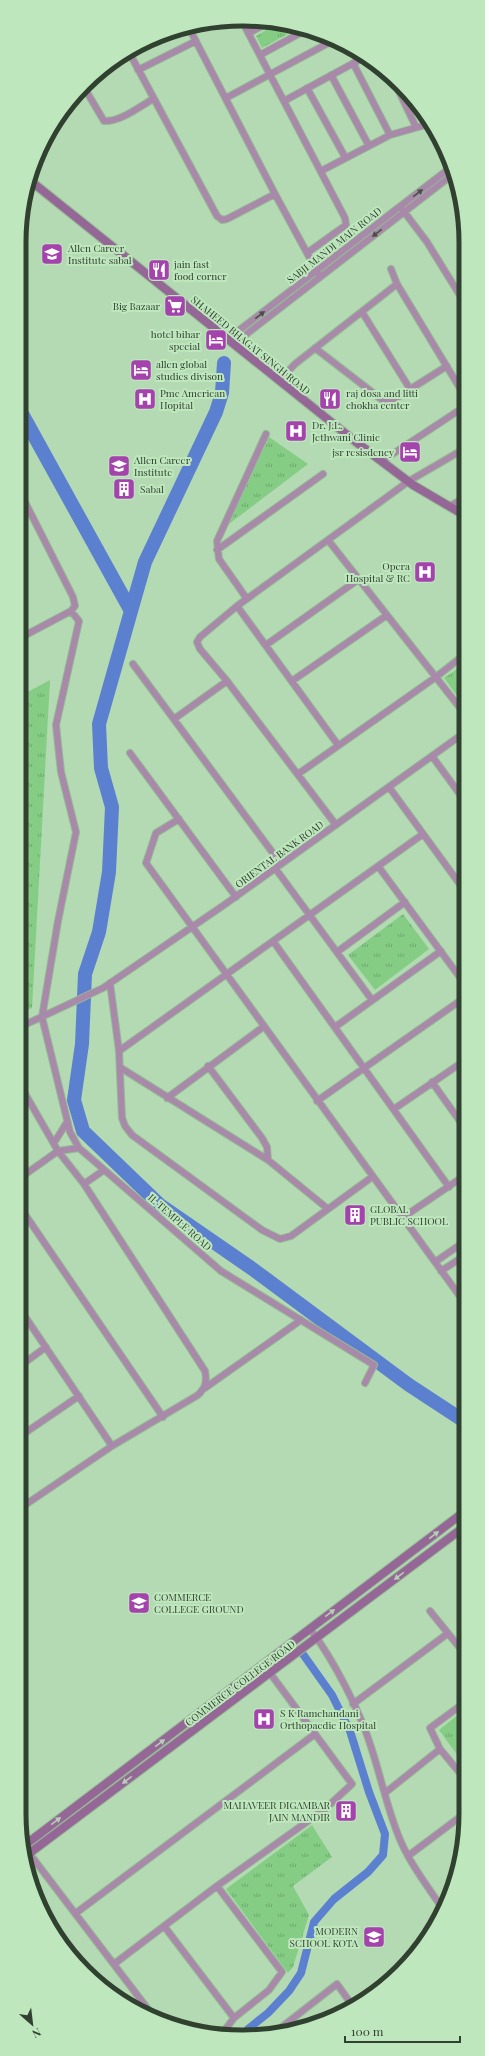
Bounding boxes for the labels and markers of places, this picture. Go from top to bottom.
school or university icon: Allen Career Institute sabal [39,241,65,267]
place label: Allen Career Institute sabal [67,241,132,267]
restaurant icon: jain fast food corner [146,257,172,283]
place label: jain fast food corner [173,257,227,283]
supermarket icon: Big Bazaar [162,293,188,319]
place label: Big Bazaar [113,299,161,313]
place label: hotel bihar special [151,327,201,353]
hotel icon: hotel bihar special [203,327,229,353]
hotel icon: allen global studies divison [128,357,154,383]
place label: allen global studies divison [156,357,223,383]
hospital icon: Pmc American Hopital [132,386,158,412]
place label: Pmc American Hopital [160,386,225,412]
restaurant icon: raj dosa and litti chokha center [317,386,343,412]
place label: raj dosa and litti chokha center [346,386,418,412]
hospital icon: Dr. J.L. Jethwani Clinic [283,418,309,444]
place label: Dr. J.L. Jethwani Clinic [311,418,380,444]
hotel icon: jsr resisdency [397,439,423,465]
place label: jsr resisdency [331,445,394,459]
school or university icon: Allen Career Institute [106,453,132,479]
place label: Allen Career Institute [133,453,191,479]
building icon: Sabal [111,476,137,502]
place label: Sabal [140,482,164,496]
place label: Opera Hospital & RC [346,559,410,585]
hospital icon: Opera Hospital & RC [412,559,438,585]
building icon: GLOBAL PUBLIC SCHOOL [342,1202,368,1228]
place label: GLOBAL PUBLIC SCHOOL [370,1202,448,1228]
school or university icon: COMMERCE COLLEGE GROUND [126,1590,152,1616]
place label: COMMERCE COLLEGE GROUND [154,1590,244,1616]
hospital icon: S K Ramchandani Orthopaedic Hospital [251,1706,277,1732]
place label: S K Ramchandani Orthopaedic Hospital [280,1706,376,1732]
place label: MAHAVEER DIGAMBAR JAIN MANDIR [223,1798,331,1824]
building icon: MAHAVEER DIGAMBAR JAIN MANDIR [333,1798,359,1824]
place label: MODERN SCHOOL KOTA [290,1924,359,1950]
school or university icon: MODERN SCHOOL KOTA [361,1924,387,1950]

